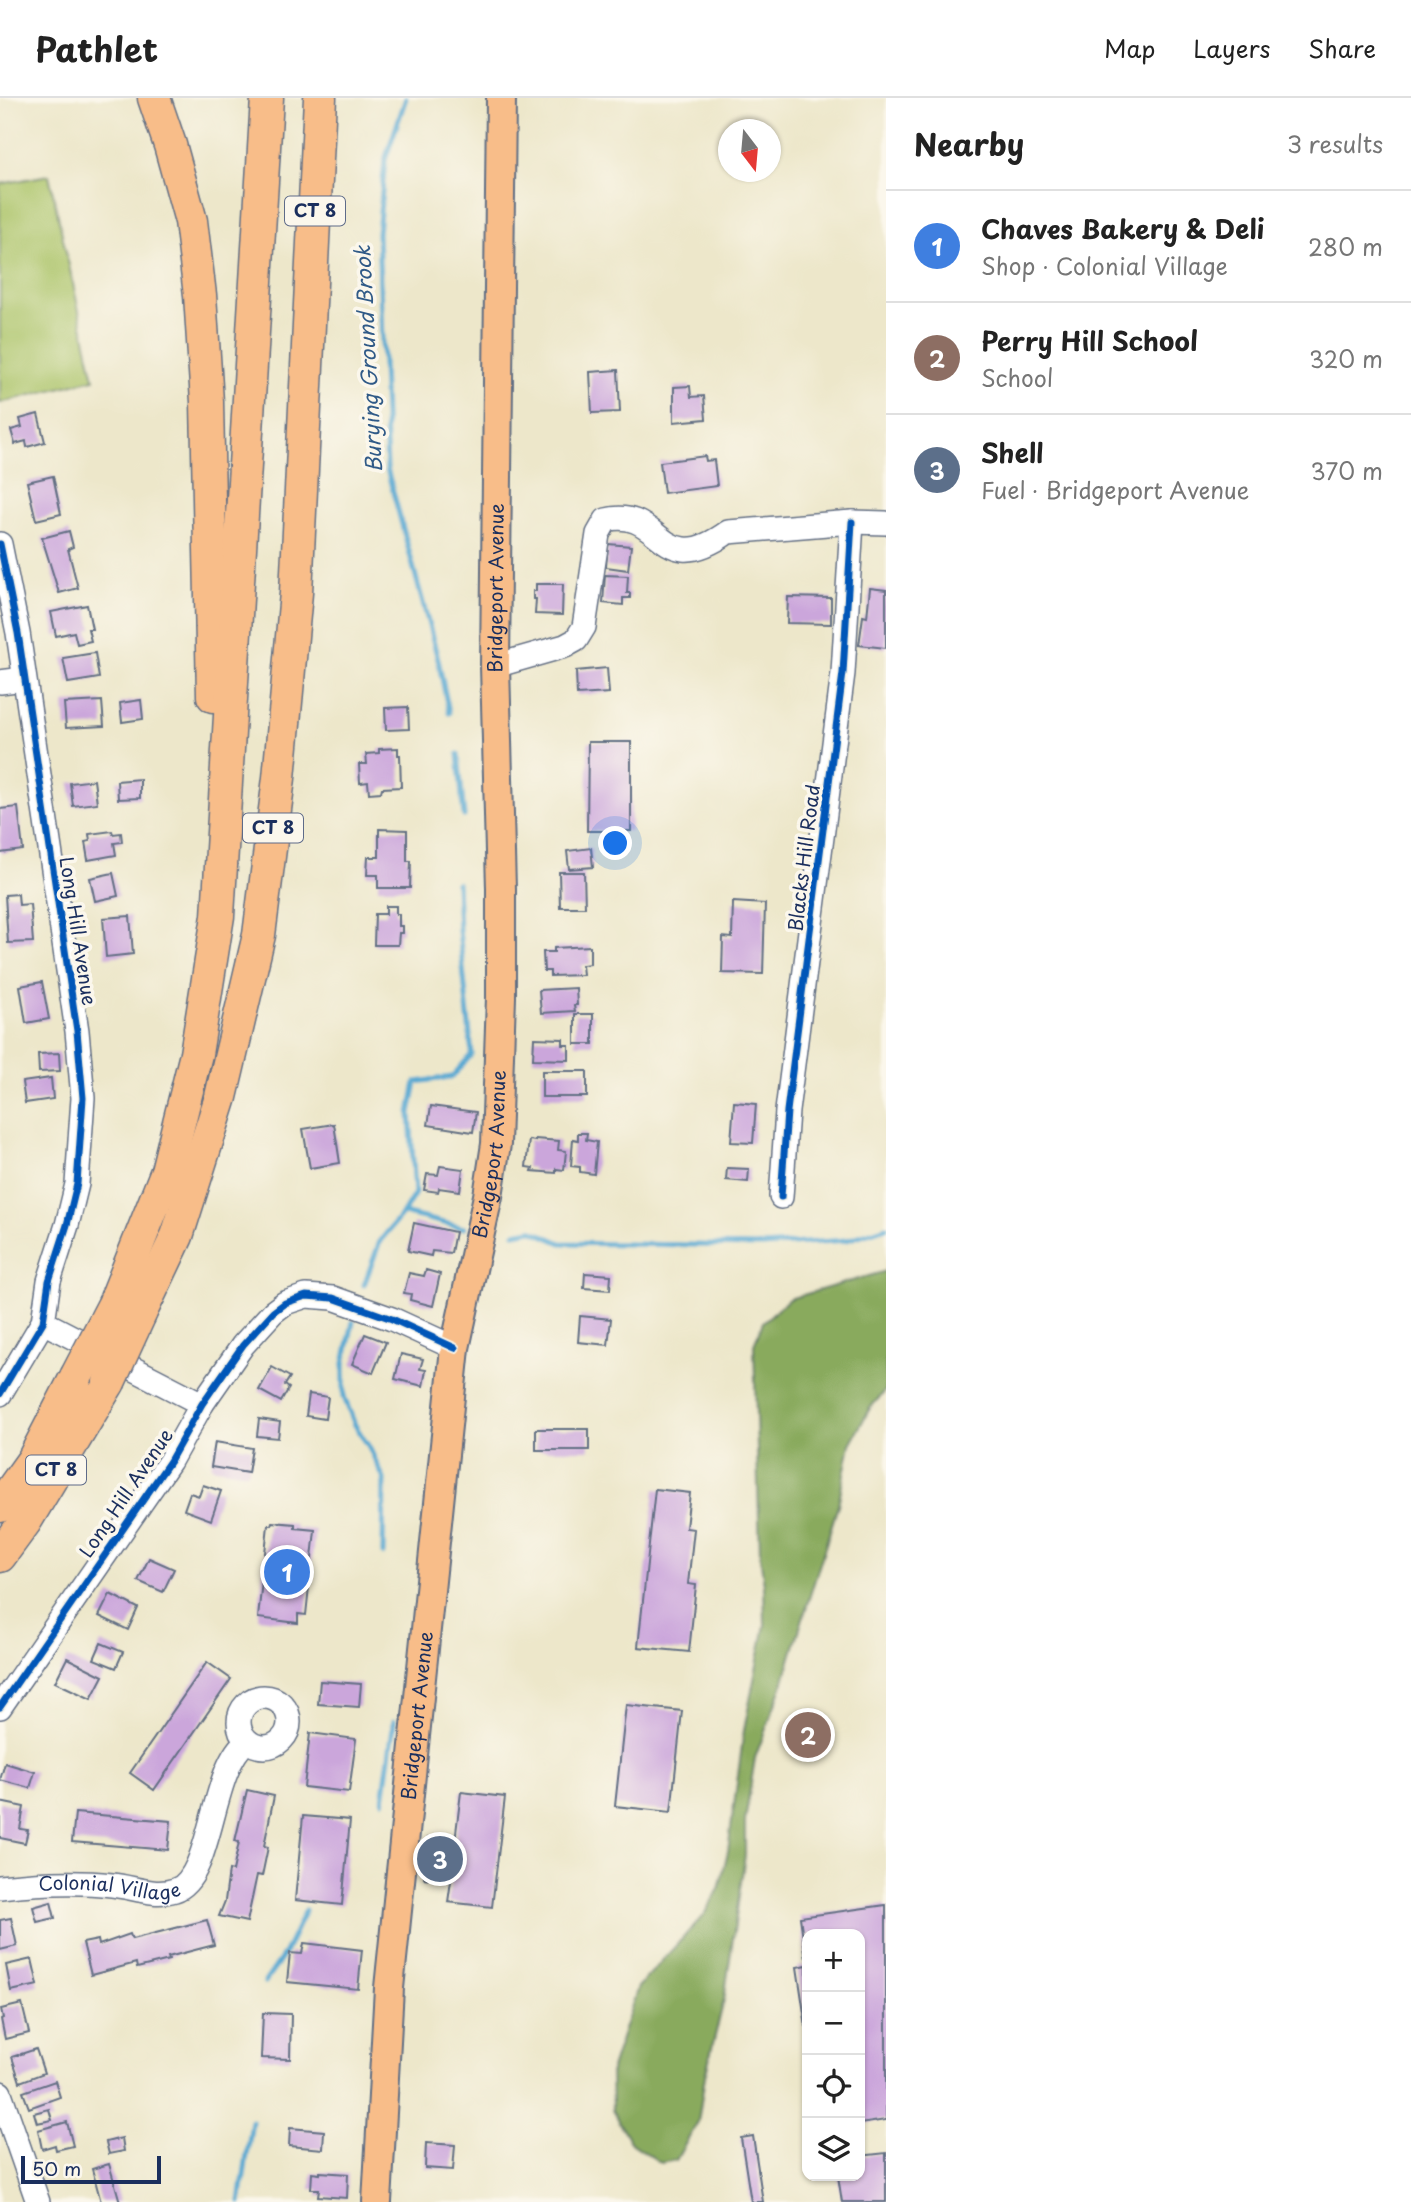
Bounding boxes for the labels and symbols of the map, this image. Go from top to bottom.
north arrow [718,119,781,182]
road number: CT 8 [285,196,345,226]
water label: Burying Ground Brook [345,244,389,473]
street label: Bridgeport Avenue [480,503,510,673]
street label: Blacks Hill Road [780,783,826,933]
road number: CT 8 [243,814,303,842]
your location [598,826,632,860]
street label: Long Hill Avenue [53,854,105,1007]
street label: Bridgeport Avenue [464,1070,512,1241]
street label: Long Hill Avenue [72,1422,179,1563]
road number: CT 8 [26,1456,86,1484]
pin: 1 [264,1546,310,1598]
street label: Bridgeport Avenue [393,1630,439,1801]
pin: 2 [785,1709,831,1761]
pin: 3 [417,1833,463,1885]
street label: Colonial Village [38,1868,184,1906]
scale bar [21,2153,161,2185]

